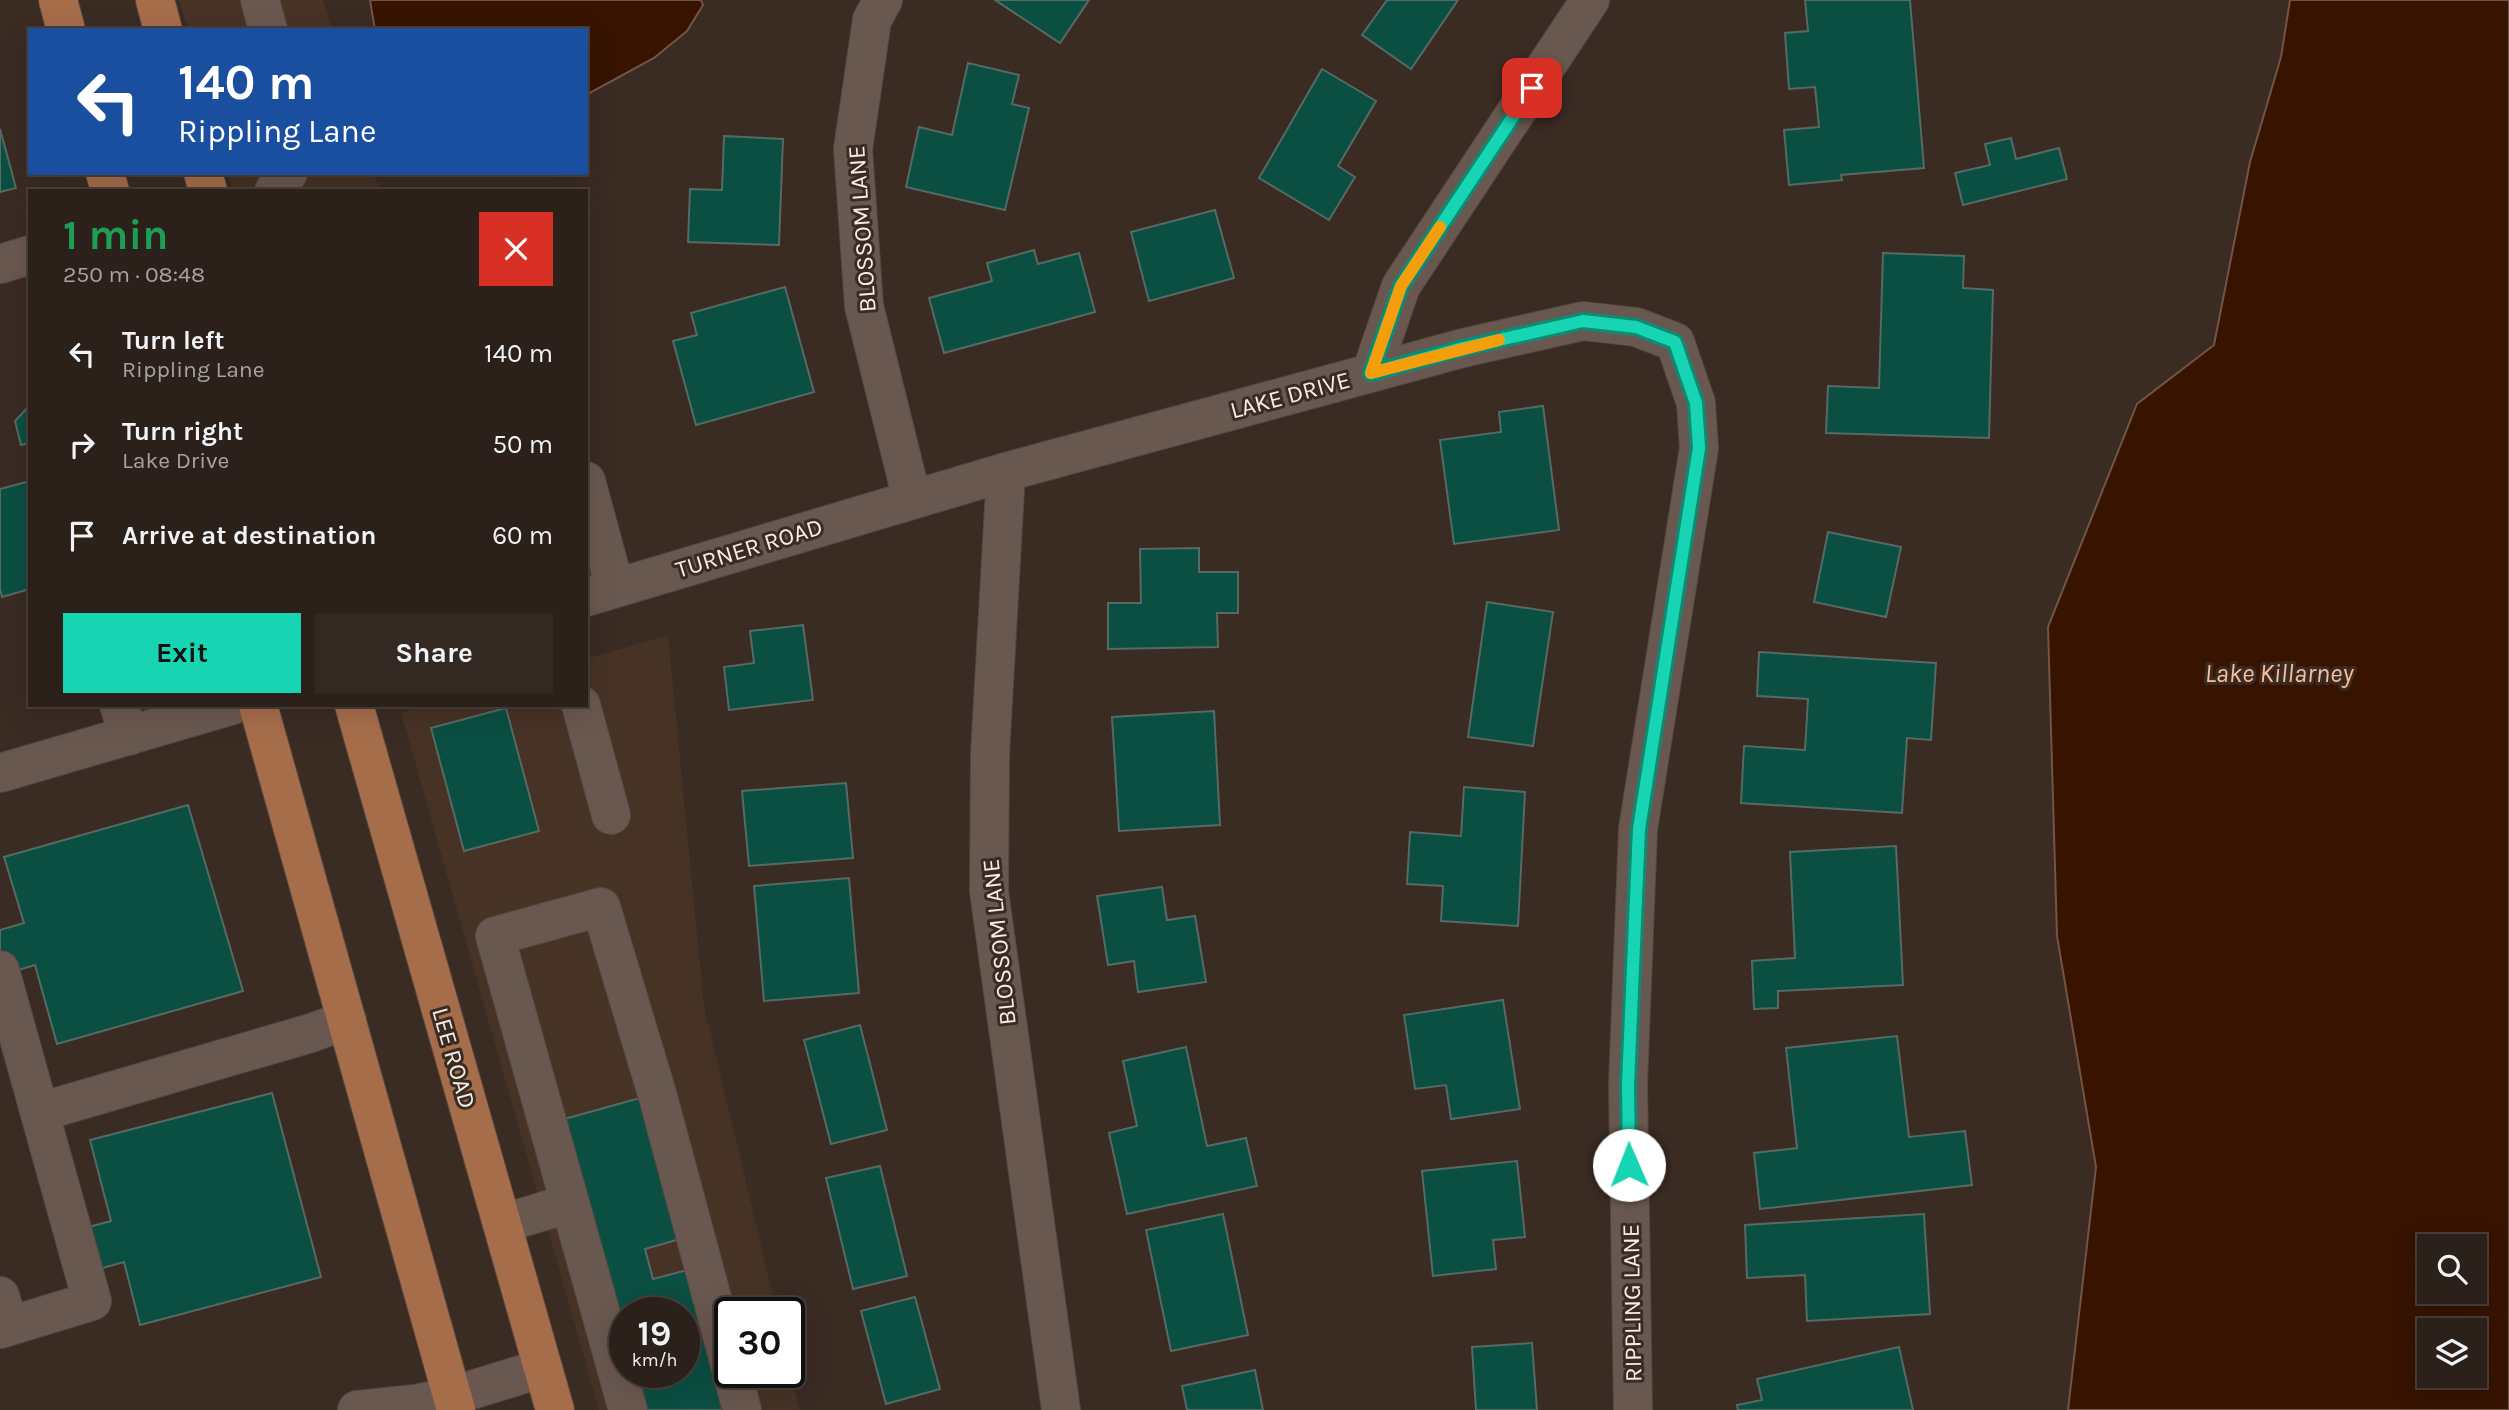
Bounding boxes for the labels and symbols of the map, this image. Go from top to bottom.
pin [1502,58,1562,118]
street label: BLOSSOM LANE [842,145,882,313]
street label: LAKE DRIVE [1227,366,1353,424]
street label: TURNER ROAD [672,512,826,584]
water label: Lake Killarney [2205,658,2354,689]
street label: BLOSSOM LANE [976,857,1022,1027]
street label: LEE ROAD [426,1004,482,1112]
position arrow [1592,1128,1666,1202]
street label: RIPPLING LANE [1617,1224,1647,1382]
speed limit sign: 30 [714,1297,805,1388]

